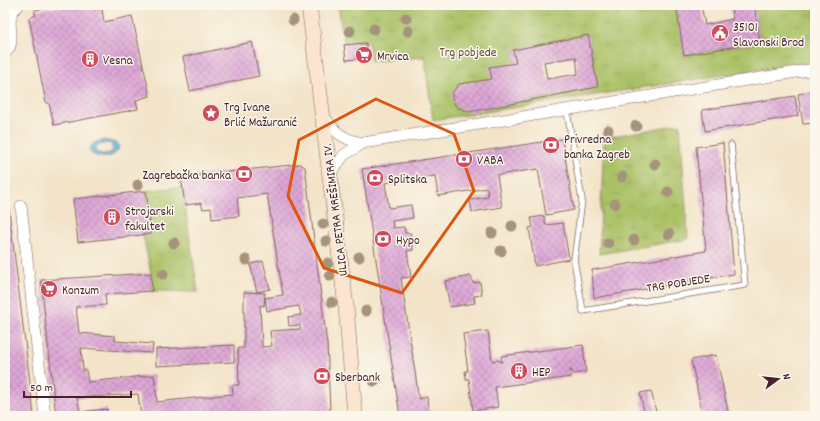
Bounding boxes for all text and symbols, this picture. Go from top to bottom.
place label: 35101 Slavonski Brod [733,19,804,53]
public building icon: 35101 Slavonski Brod [710,23,730,43]
park label: Trg pobjede [439,44,497,63]
supermarket icon: Mrvica [354,45,374,65]
place label: Mrvica [377,48,409,67]
building icon: Vesna [80,49,100,69]
place label: Vesna [103,52,133,71]
place label: Trg Ivane Brlić Mažuranić [224,99,297,133]
place icon: Trg Ivane Brlić Mažuranić [201,103,221,123]
place label: Privredna banka Zagreb [564,131,630,165]
bank icon: Privredna banka Zagreb [541,135,561,155]
street label: ULICA PETRA KREŠIMIRA IV. [319,142,354,277]
bank icon: VABA [454,149,474,169]
place label: VABA [477,152,504,171]
bank icon: Zagrebačka banka [234,164,254,184]
place label: Zagrebačka banka [142,167,232,186]
bank icon: Splitska [365,168,385,188]
place label: Splitska [388,171,428,190]
place label: Strojarski fakultet [125,203,174,237]
building icon: Strojarski fakultet [102,207,122,227]
bank icon: Hypo [373,229,393,249]
place label: Hypo [396,232,420,251]
street label: TRG POBJEDE [645,270,712,299]
supermarket icon: Konzum [39,279,59,299]
place label: Konzum [62,282,99,301]
north arrow [758,359,798,399]
building icon: HEP [509,361,529,381]
place label: HEP [532,364,551,383]
bank icon: Sberbank [312,366,332,386]
place label: Sberbank [335,369,380,388]
text: N [777,372,794,382]
scale bar [24,373,131,399]
text: 50 m [30,380,53,397]

